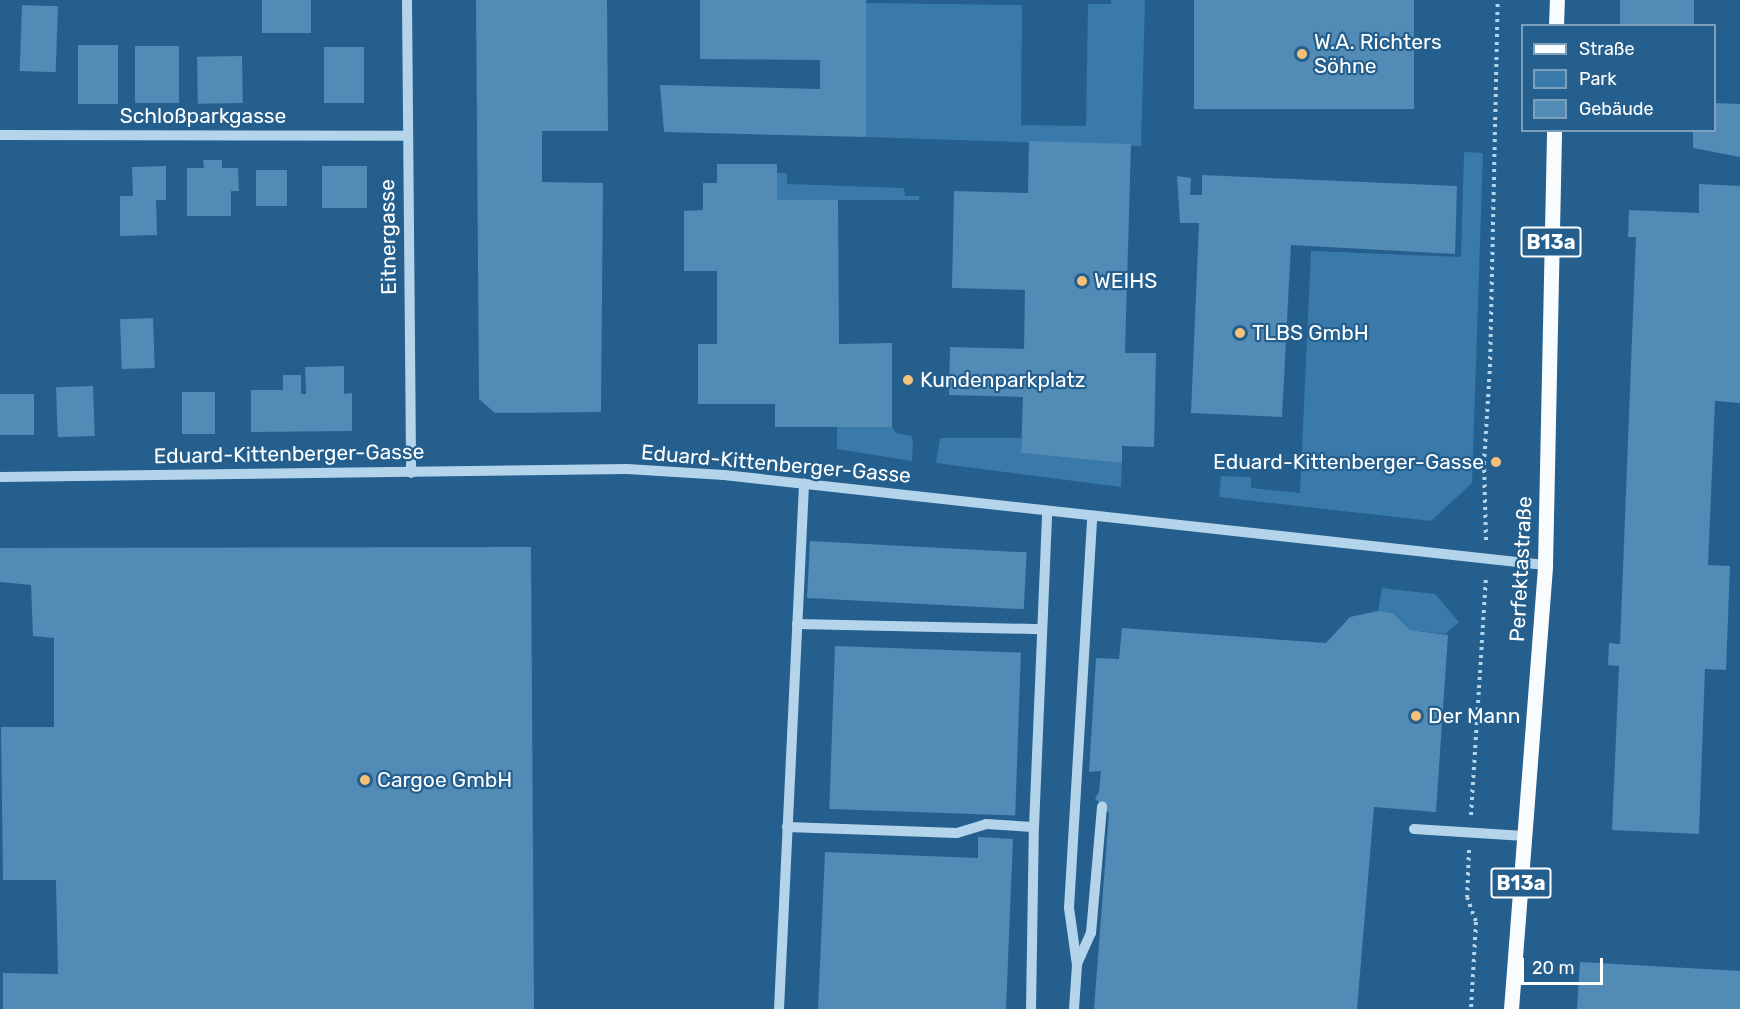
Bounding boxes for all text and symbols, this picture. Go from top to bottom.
legend [1521,24,1716,132]
place label: W.A. Richters Söhne [1314,29,1442,79]
text: Straße [1579,38,1635,60]
marker: W.A. Richters Söhne [1295,47,1309,61]
text: Park [1579,68,1616,90]
text: Gebäude [1579,98,1654,120]
street label: Schloßparkgasse [120,103,286,129]
street label: Eitnergasse [374,179,402,295]
road number: B13a [1520,225,1582,259]
place label: WEIHS [1094,268,1157,294]
marker: WEIHS [1075,274,1089,288]
place label: TLBS GmbH [1252,320,1369,346]
marker: TLBS GmbH [1233,326,1247,340]
place label: Kundenparkplatz [920,367,1085,393]
marker: Kundenparkplatz [901,373,915,387]
street label: Eduard-Kittenberger-Gasse [153,439,425,469]
street label: Eduard-Kittenberger-Gasse [640,440,912,488]
place label: Eduard-Kittenberger-Gasse [1213,449,1484,475]
marker: Eduard-Kittenberger-Gasse [1489,455,1503,469]
street label: Perfektastraße [1505,496,1537,642]
place label: Der Mann [1428,703,1521,729]
marker: Der Mann [1409,709,1423,723]
place label: Cargoe GmbH [377,767,512,793]
marker: Cargoe GmbH [358,773,372,787]
road number: B13a [1490,866,1552,900]
scale bar [1524,946,1606,984]
text: 20 m [1532,957,1574,979]

